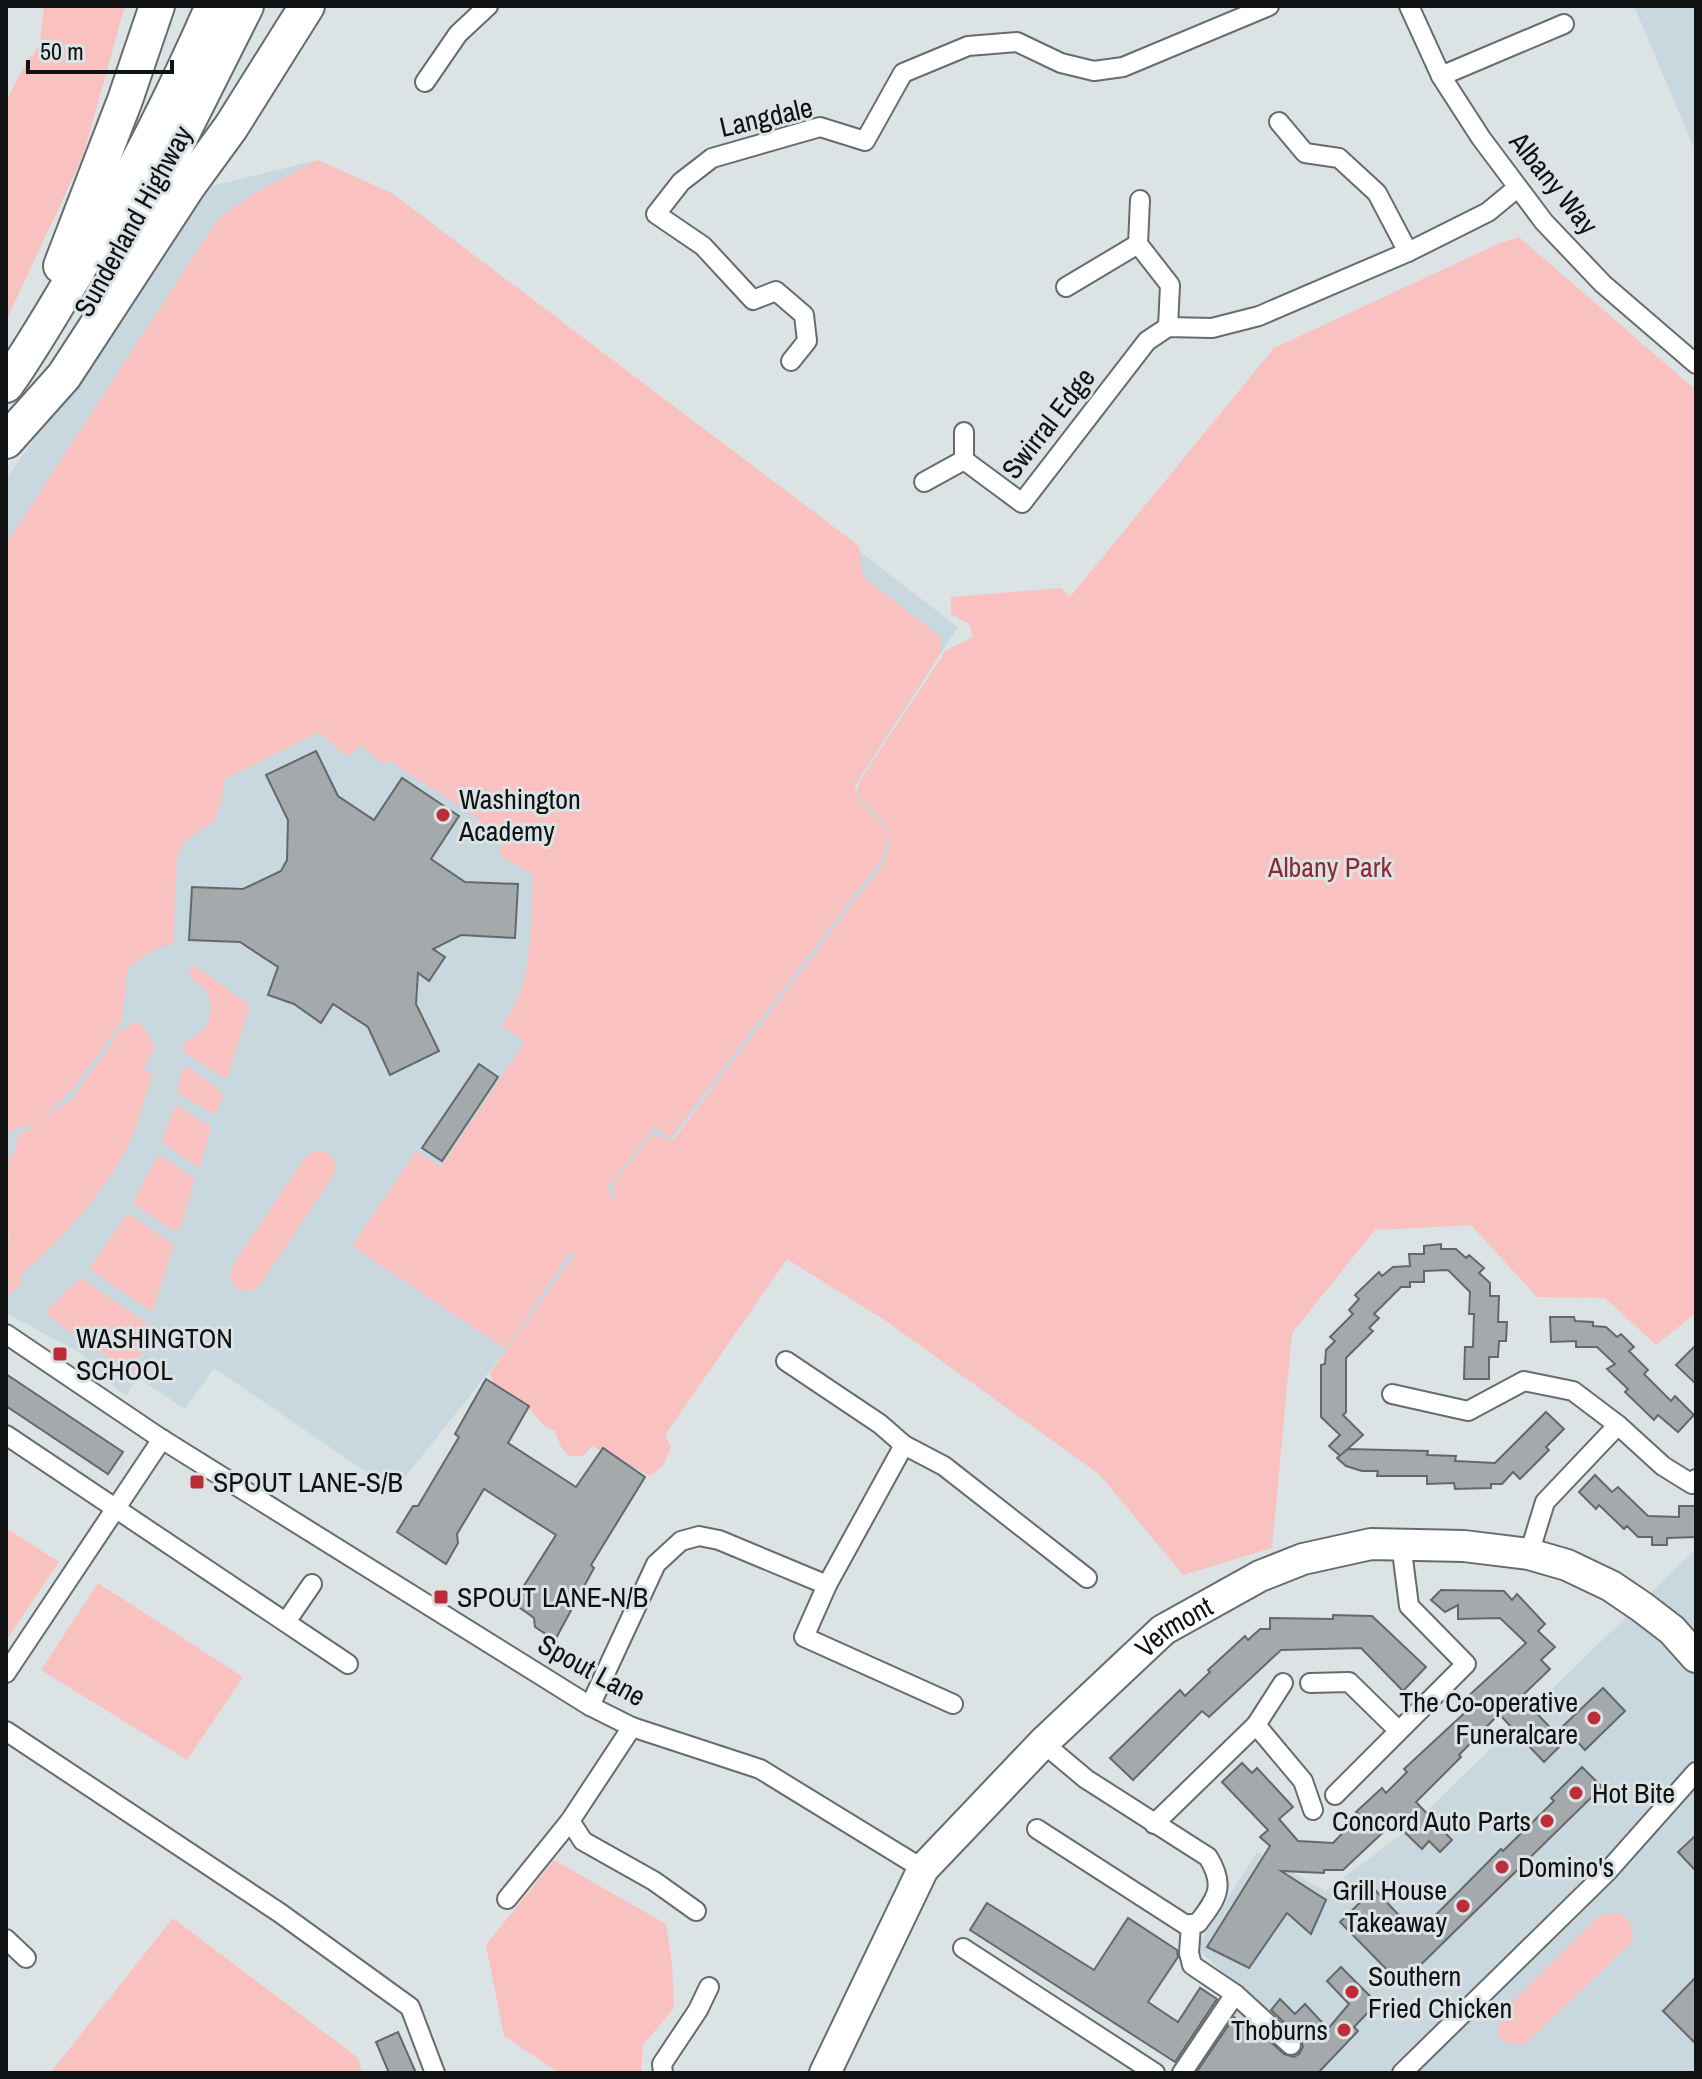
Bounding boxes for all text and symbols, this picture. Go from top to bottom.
scale bar [28,24,172,74]
text: 50 m [40,35,84,67]
street label: Langdale [716,88,816,146]
street label: Sunderland Highway [65,118,202,323]
street label: Albany Way [1500,123,1607,243]
street label: Swirral Edge [993,360,1103,486]
place label: Washington Academy [458,780,581,850]
marker: Washington Academy [434,806,452,824]
park label: Albany Park [1267,848,1392,886]
place label: WASHINGTON SCHOOL [76,1319,233,1389]
marker: WASHINGTON SCHOOL [51,1345,69,1363]
place label: SPOUT LANE-S/B [213,1463,403,1501]
marker: SPOUT LANE-S/B [188,1473,206,1491]
place label: SPOUT LANE-N/B [457,1578,648,1616]
street label: Vermont [1127,1587,1219,1666]
marker: SPOUT LANE-N/B [432,1588,450,1606]
street label: Spout Lane [531,1625,653,1715]
place label: The Co-operative Funeralcare [1399,1683,1578,1753]
marker: The Co-operative Funeralcare [1585,1709,1603,1727]
place label: Hot Bite [1592,1774,1675,1812]
marker: Hot Bite [1567,1784,1585,1802]
place label: Concord Auto Parts [1332,1802,1531,1840]
marker: Concord Auto Parts [1538,1812,1556,1830]
place label: Domino's [1518,1848,1614,1886]
marker: Domino's [1493,1858,1511,1876]
place label: Grill House Takeaway [1332,1871,1448,1941]
marker: Grill House Takeaway [1454,1897,1472,1915]
place label: Southern Fried Chicken [1368,1957,1512,2027]
marker: Southern Fried Chicken [1343,1983,1361,2001]
place label: Thoburns [1231,2011,1328,2049]
marker: Thoburns [1335,2021,1353,2039]

